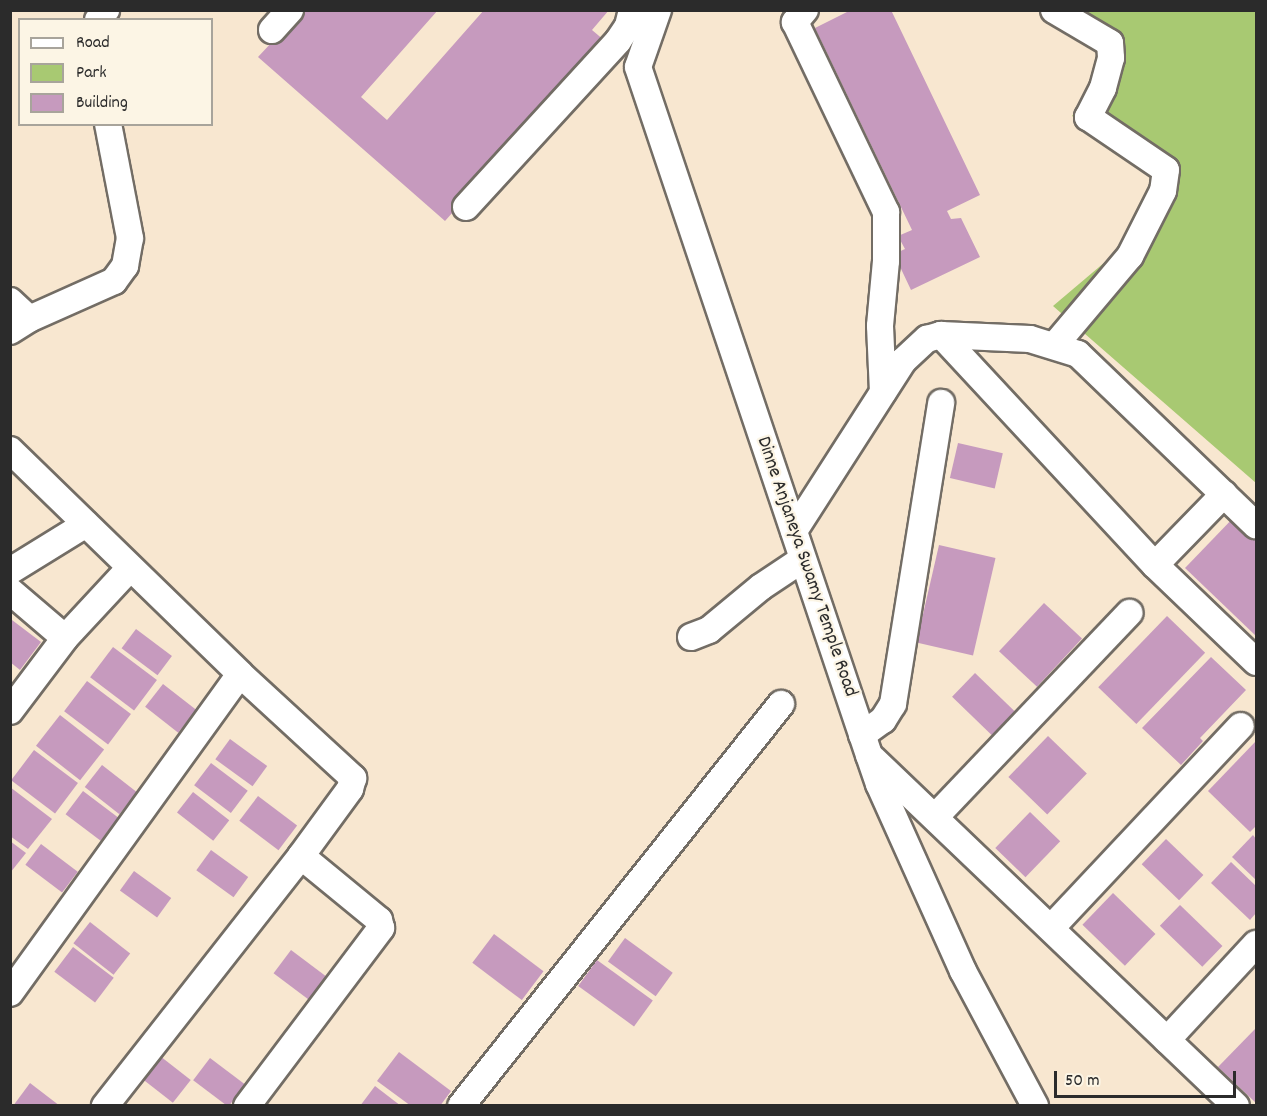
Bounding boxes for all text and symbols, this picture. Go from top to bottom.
legend [18,18,213,126]
text: Road [76,31,110,56]
text: Park [76,61,107,86]
text: Building [76,91,128,116]
street label: Dinne Anjaneya Swamy Temple Road [750,434,862,700]
scale bar [1057,1059,1238,1097]
text: 50 m [1065,1069,1100,1094]

